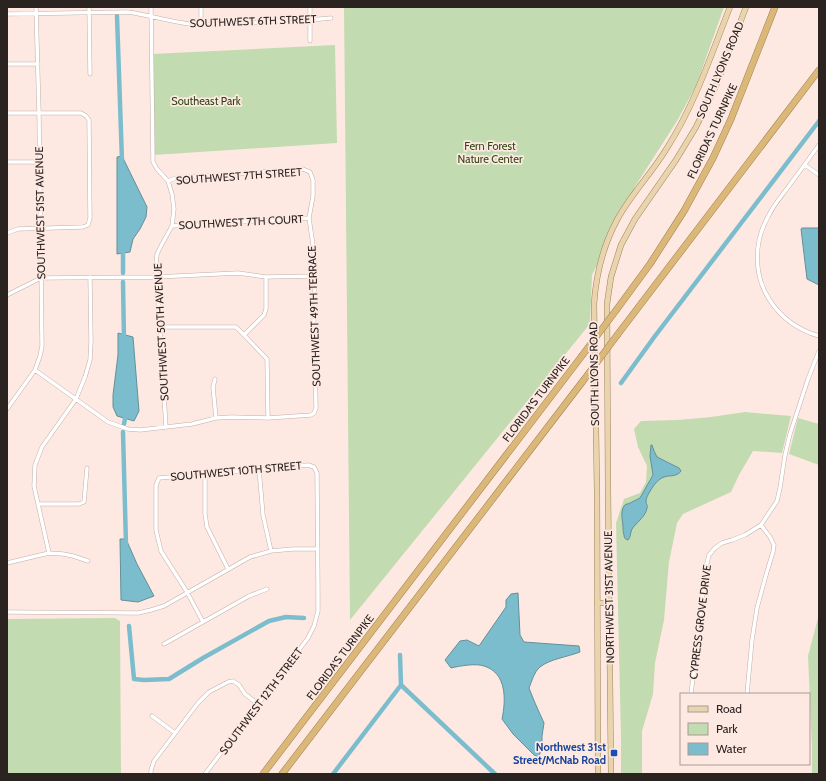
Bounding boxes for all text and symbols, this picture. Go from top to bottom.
street label: SOUTHWEST 6TH STREET [189,12,317,30]
street label: SOUTH LYONS ROAD [693,19,747,121]
street label: FLORIDA'S TURNPIKE [684,81,740,181]
park label: Southeast Park [171,94,241,108]
park label: Fern Forest Nature Center [458,139,523,166]
street label: SOUTHWEST 51ST AVENUE [32,146,48,280]
street label: SOUTHWEST 7TH STREET [175,165,303,187]
street label: SOUTHWEST 7TH COURT [178,212,304,232]
street label: SOUTHWEST 49TH TERRACE [305,245,323,387]
street label: SOUTHWEST 50TH AVENUE [150,263,172,401]
street label: SOUTH LYONS ROAD [586,322,602,426]
street label: FLORIDA'S TURNPIKE [499,353,573,445]
street label: SOUTHWEST 10TH STREET [170,458,302,484]
street label: NORTHWEST 31ST AVENUE [601,531,617,663]
street label: CYPRESS GROVE DRIVE [686,564,714,680]
street label: FLORIDA'S TURNPIKE [303,611,377,703]
street label: SOUTHWEST 12TH STREET [216,645,306,757]
legend [680,693,810,765]
text: Road [716,701,742,716]
text: Park [716,721,738,736]
place label: Northwest 31st Street/McNab Road [513,740,606,767]
text: Water [716,741,747,756]
marker: Northwest 31st Street/McNab Road [609,748,619,758]

